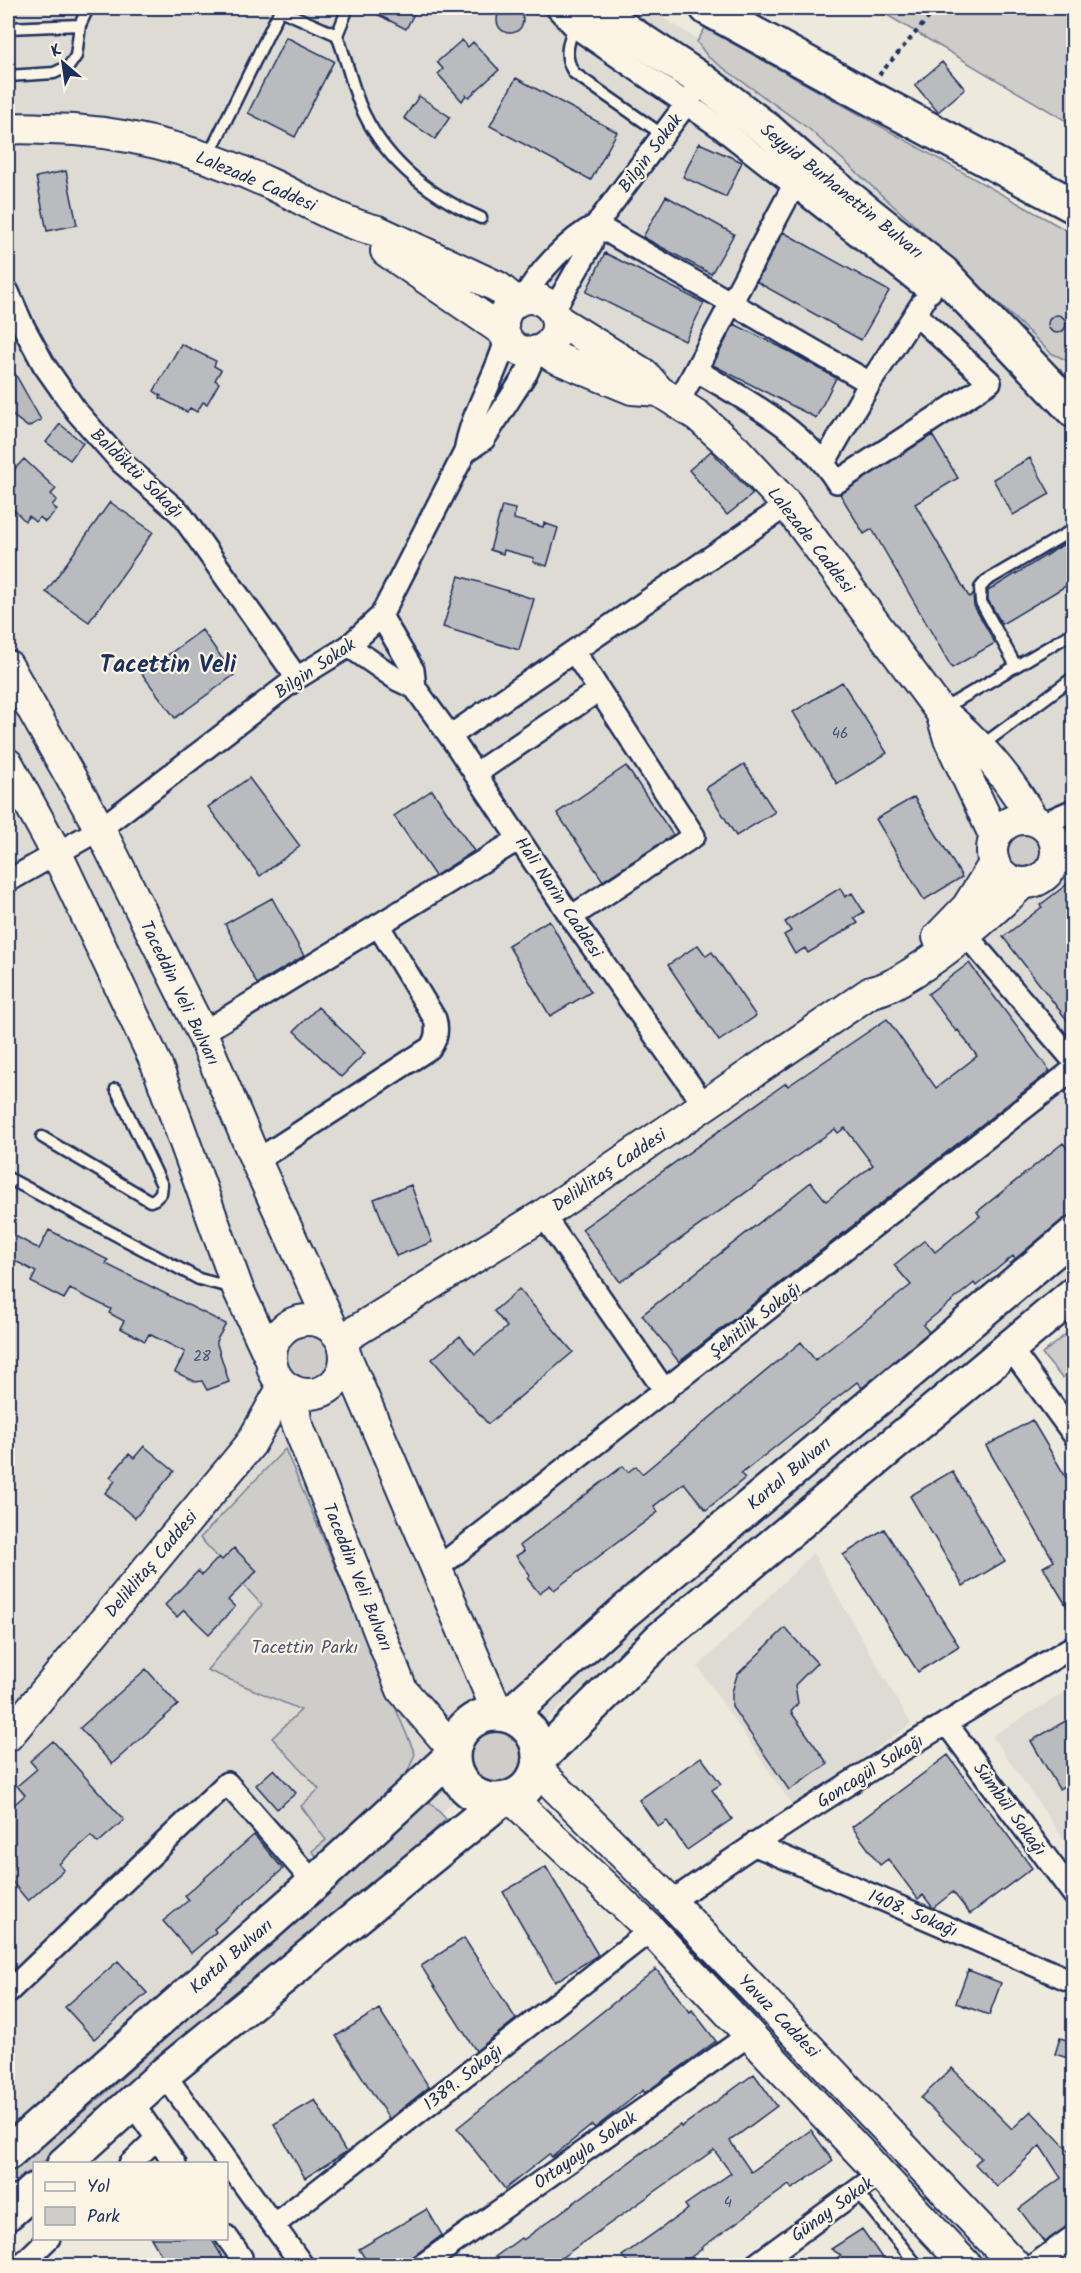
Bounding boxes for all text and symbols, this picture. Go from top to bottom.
north arrow [33,33,93,93]
text: K [46,38,67,64]
street label: Bilgin Sokak [612,108,691,200]
street label: Seyyid Burhanettin Bulvarı [753,117,929,267]
street label: Lalezade Caddesi [191,144,321,221]
street label: Baldöktü Sokağı [83,422,189,526]
street label: Lalezade Caddesi [759,481,861,601]
street label: Bilgin Sokak [269,631,363,707]
district label: Tacettin Veli [100,646,237,685]
house number: 46 [832,722,848,746]
street label: Hali Narin Caddesi [506,831,610,965]
street label: Taceddin Veli Bulvarı [131,916,226,1071]
street label: Deliklitaş Caddesi [547,1122,674,1220]
street label: Şehitlik Sokağı [703,1276,809,1367]
house number: 28 [193,1345,212,1369]
street label: Kartal Bulvarı [741,1430,839,1518]
street label: Taceddin Veli Bulvarı [314,1499,400,1656]
street label: Deliklitaş Caddesi [98,1504,206,1625]
park label: Tacettin Parkı [252,1634,358,1663]
street label: Goncagül Sokağı [811,1728,930,1817]
street label: Sümbül Sokağı [965,1757,1053,1863]
street label: 1408. Sokağı [863,1883,962,1946]
street label: Kartal Bulvarı [183,1912,280,2002]
street label: Yavuz Caddesi [730,1968,826,2066]
street label: 1389. Sokağı [418,2038,510,2119]
street label: Ortayayla Sokak [528,2104,644,2198]
legend [33,2162,228,2240]
street label: Günay Sokak [785,2170,881,2250]
text: Yol [87,2173,111,2202]
house number: 4 [724,2191,732,2215]
text: Park [87,2203,120,2232]

